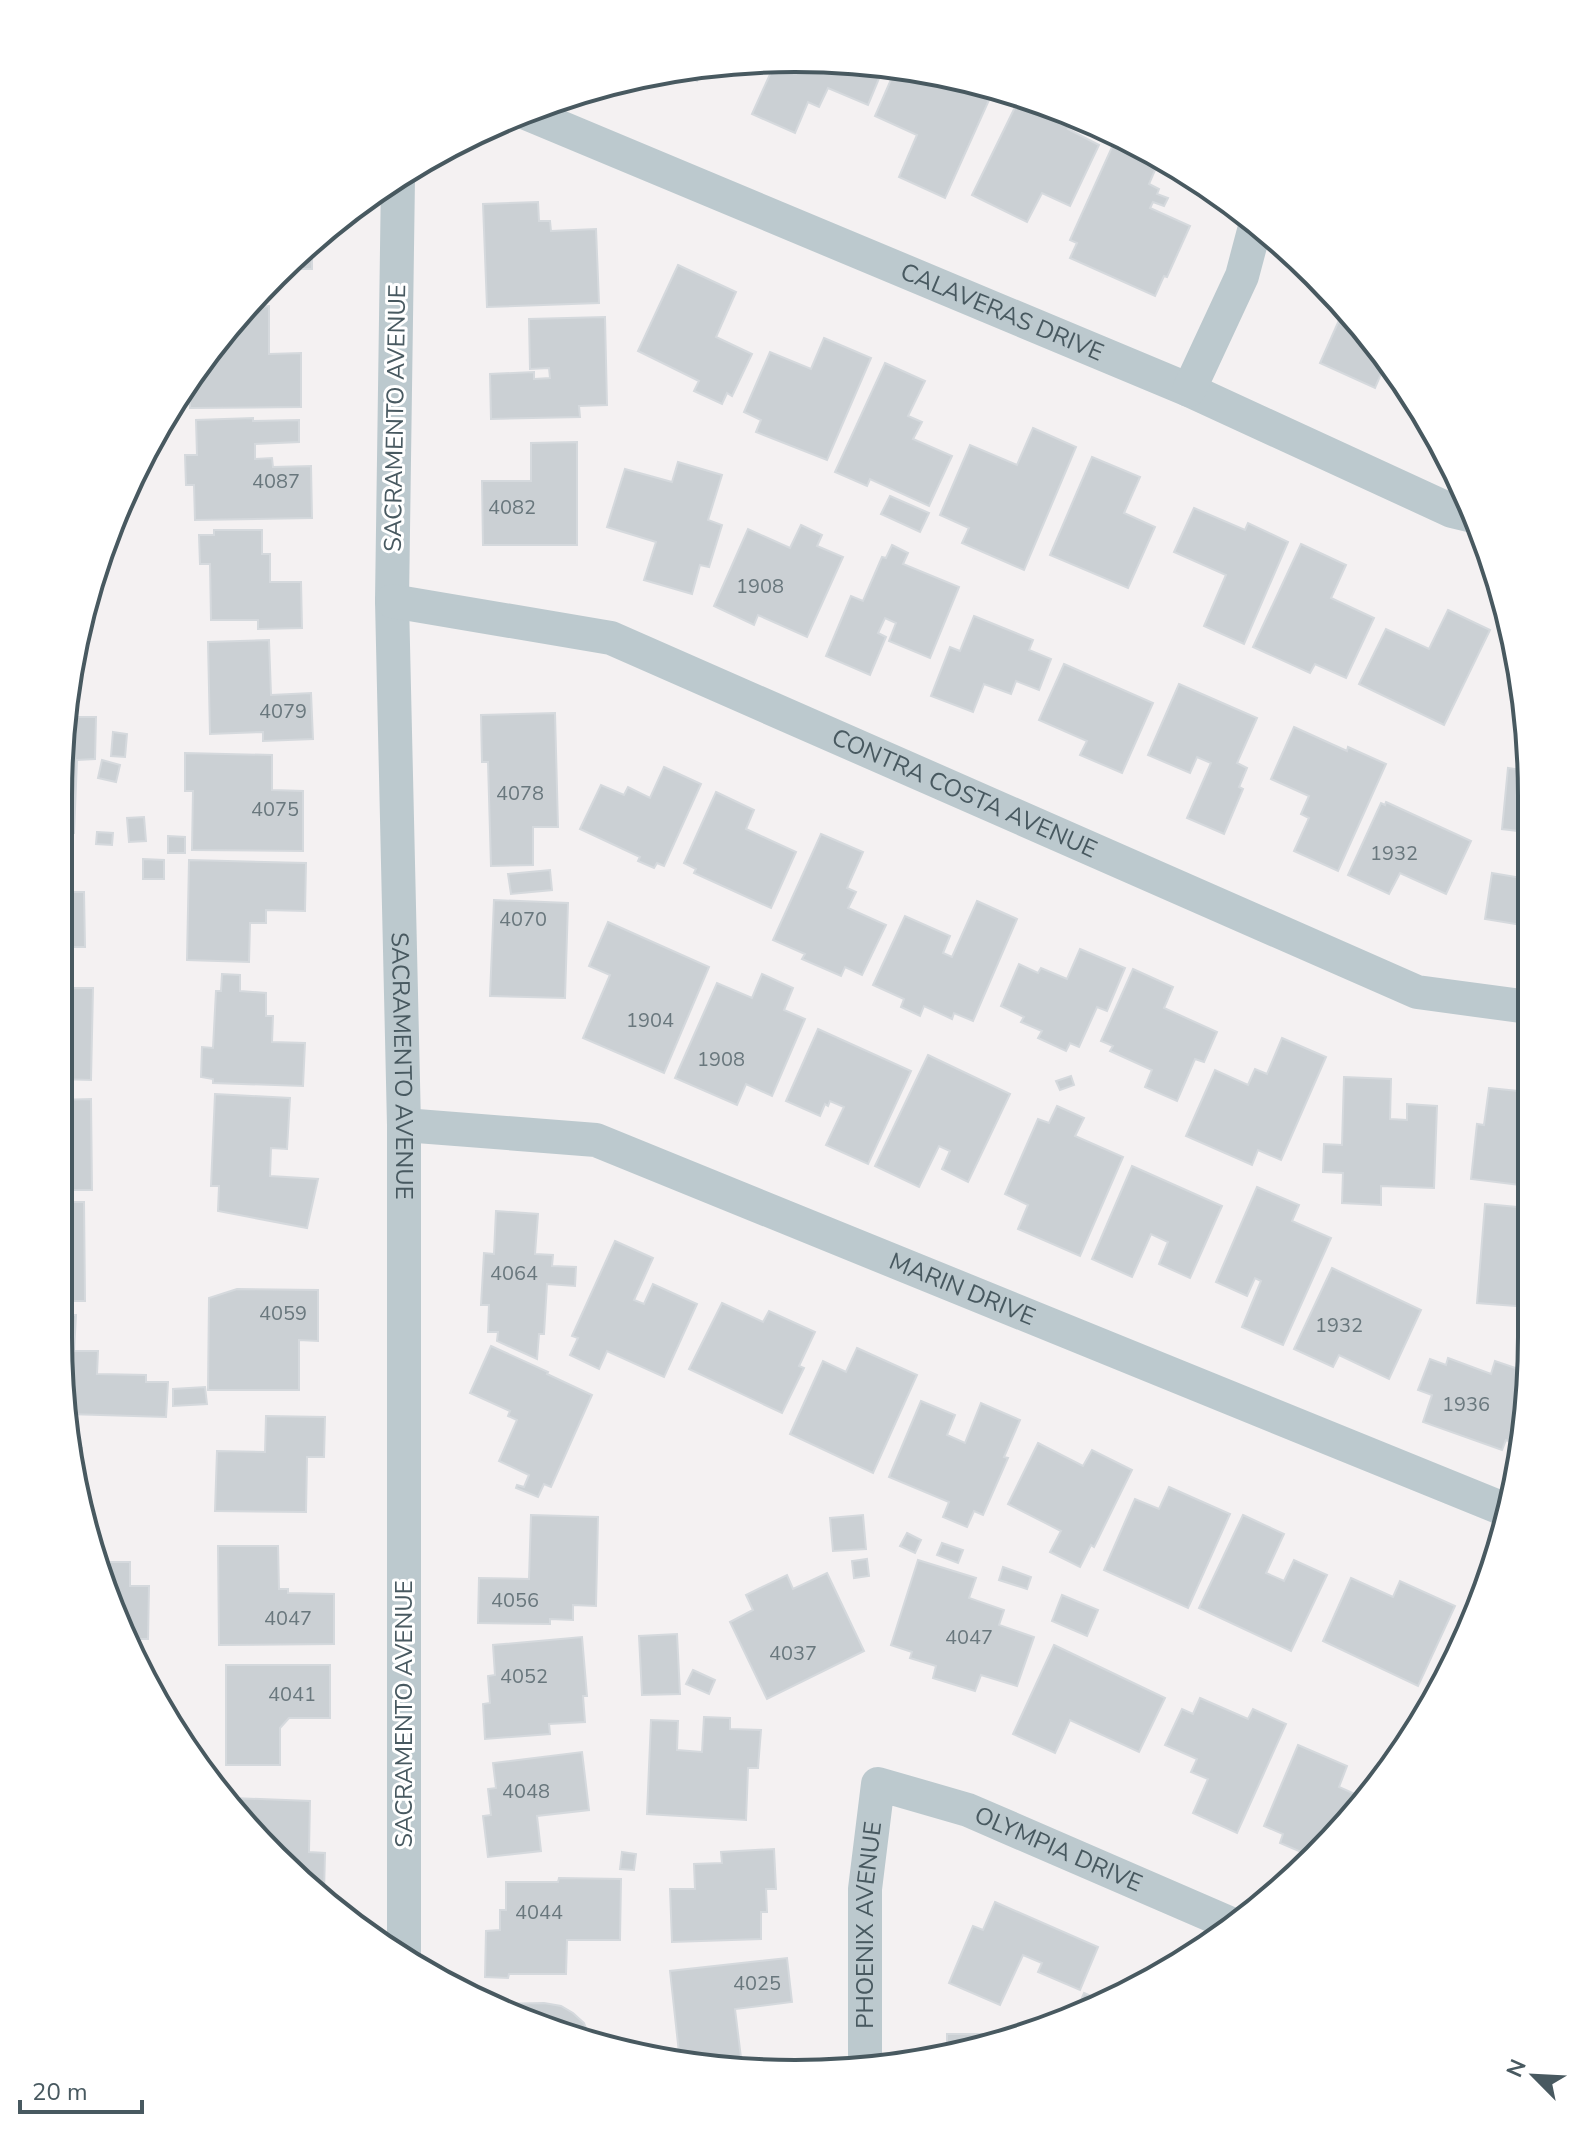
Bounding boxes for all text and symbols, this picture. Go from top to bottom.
street label: CALAVERAS DRIVE [896,255,1108,369]
street label: SACRAMENTO AVENUE [377,284,413,552]
house number: 4087 [252,468,300,495]
house number: 4082 [488,494,536,521]
house number: 1908 [736,573,784,600]
house number: 4079 [259,698,307,725]
street label: CONTRA COSTA AVENUE [827,721,1102,865]
house number: 4078 [496,780,544,807]
house number: 4075 [251,796,299,823]
house number: 1932 [1370,840,1418,867]
house number: 4070 [499,906,547,933]
street label: SACRAMENTO AVENUE [384,932,420,1200]
house number: 1904 [626,1007,674,1034]
house number: 1908 [697,1046,745,1073]
street label: MARIN DRIVE [885,1245,1040,1333]
house number: 4064 [490,1260,538,1287]
house number: 4059 [259,1300,307,1327]
house number: 1932 [1315,1312,1363,1339]
house number: 1936 [1442,1391,1490,1418]
street label: SACRAMENTO AVENUE [388,1580,420,1848]
house number: 4056 [491,1587,539,1614]
house number: 4047 [264,1605,312,1632]
house number: 4047 [945,1624,993,1651]
house number: 4037 [769,1640,817,1667]
house number: 4052 [500,1663,548,1690]
house number: 4041 [268,1681,316,1708]
house number: 4048 [502,1778,550,1805]
street label: OLYMPIA DRIVE [970,1799,1147,1899]
street label: PHOENIX AVENUE [849,1820,889,2029]
house number: 4044 [515,1899,563,1926]
house number: 4025 [733,1970,781,1997]
north arrow [1494,2036,1574,2116]
text: N [1500,2055,1534,2082]
scale bar [20,2064,142,2114]
text: 20 m [32,2076,88,2108]

